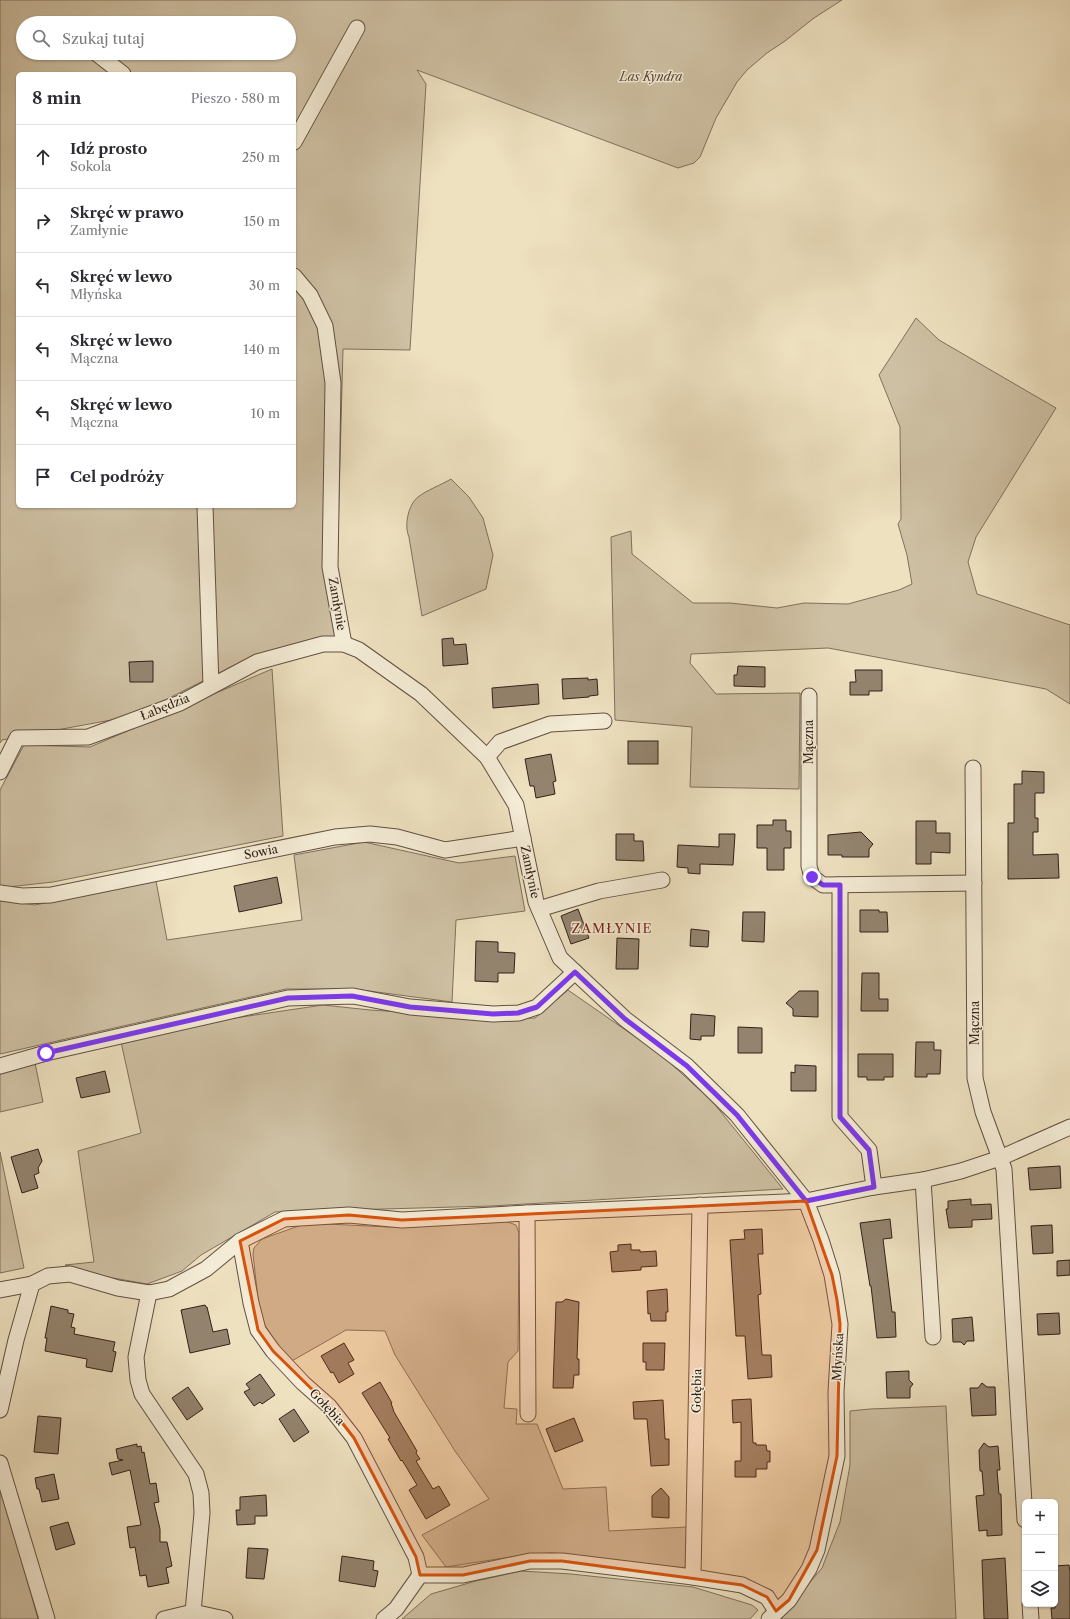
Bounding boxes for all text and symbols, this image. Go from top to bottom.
search box [16,16,296,60]
icon: search [30,27,52,49]
text: Szukaj tutaj [62,29,144,48]
park label: Las Kyndra [619,69,682,84]
text: 8 min [32,88,81,108]
text: Pieszo · 580 m [191,90,280,106]
text: Idź prosto [70,139,147,158]
icon: ahead [32,146,54,168]
text: 250 m [242,149,280,165]
text: Sokola [70,158,111,174]
text: Skręć w prawo [70,203,184,222]
icon: right [32,210,54,232]
text: 150 m [244,213,280,229]
text: Zamłynie [70,222,128,238]
text: Skręć w lewo [70,267,172,286]
icon: left [32,274,54,296]
text: 30 m [249,277,280,293]
text: Młyńska [70,286,122,302]
text: Skręć w lewo [70,331,172,350]
icon: left [32,338,54,360]
text: 140 m [243,341,280,357]
text: Mączna [70,350,118,366]
text: Skręć w lewo [70,395,172,414]
icon: left [32,402,54,424]
text: 10 m [251,405,280,421]
text: Mączna [70,414,118,430]
icon: arrive [32,466,54,488]
text: Cel podróży [70,467,164,486]
street label: Zamłynie [325,576,350,632]
street label: Łabędzia [138,690,192,723]
street label: Mączna [801,719,816,764]
street label: Sowia [243,841,280,862]
street label: Zamłynie [518,844,543,900]
route end [803,868,821,886]
district label: ZAMŁYNIE [572,920,652,936]
street label: Mączna [967,1000,982,1045]
route start [37,1044,55,1062]
street label: Młyńska [829,1332,846,1381]
street label: Gołębia [689,1368,704,1413]
street label: Gołębia [307,1385,349,1429]
map controls [1022,1499,1058,1607]
button: + [1022,1499,1058,1535]
button: − [1022,1535,1058,1571]
button: layers [1022,1571,1058,1607]

